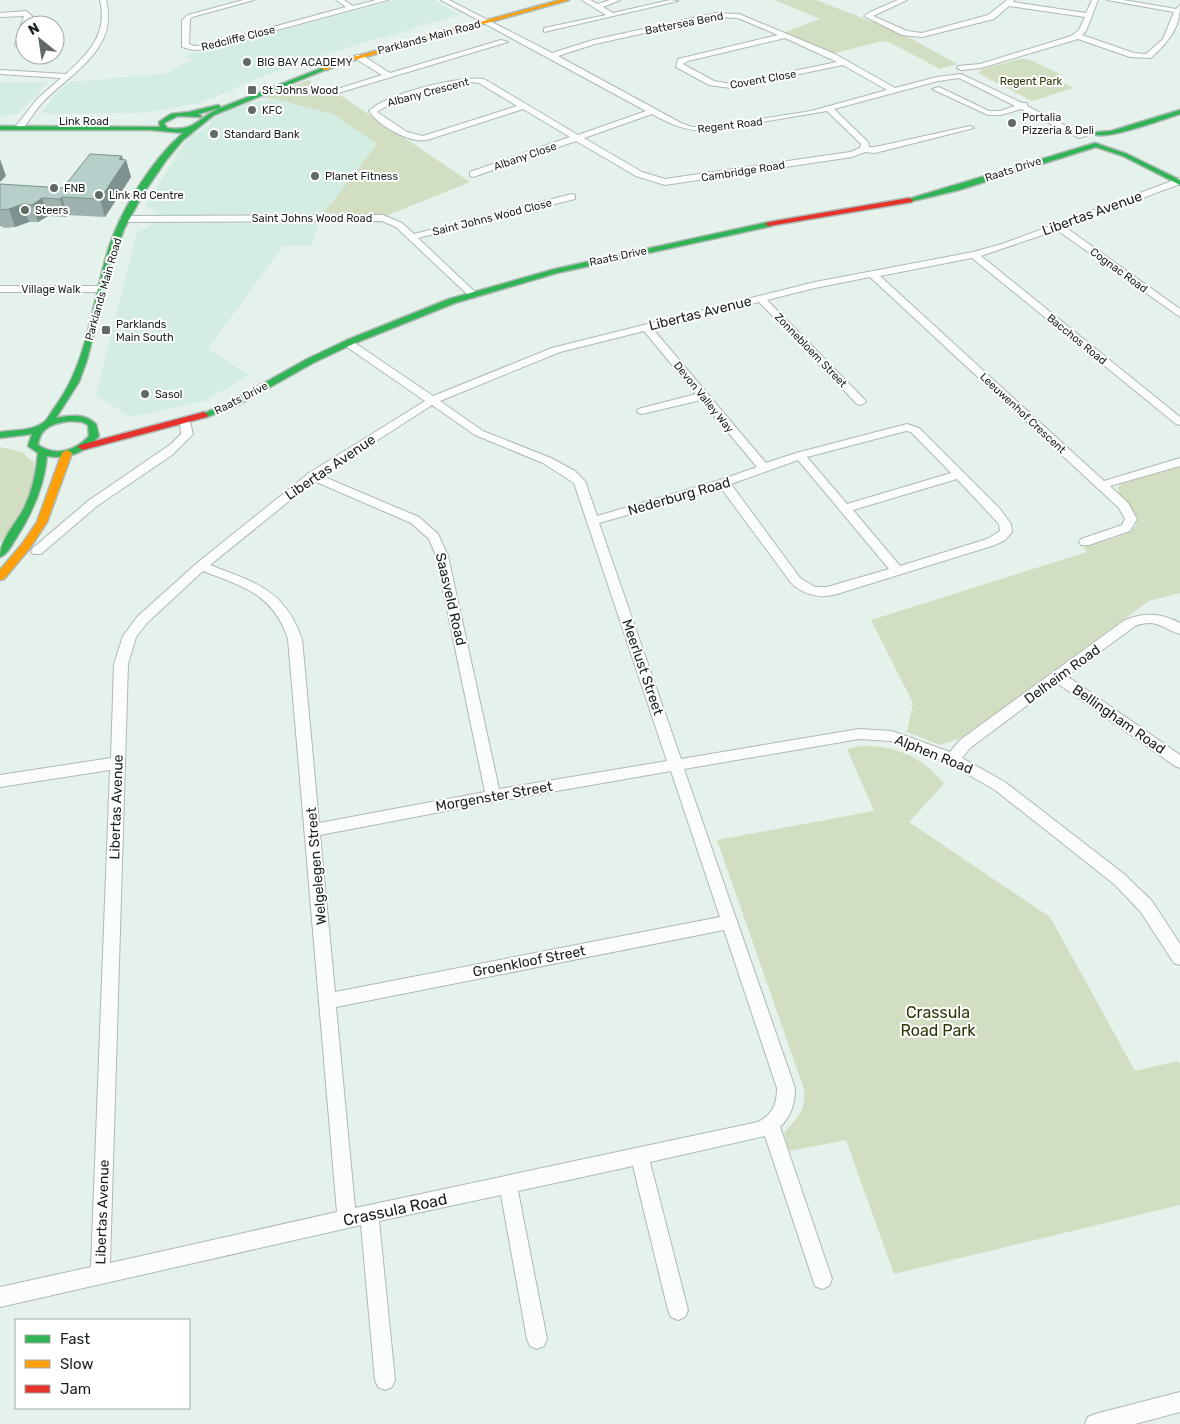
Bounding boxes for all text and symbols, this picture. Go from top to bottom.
street label: Battersea Bend [644,10,724,37]
north arrow [15,15,65,65]
street label: Parklands Main Road [376,17,482,57]
text: N [25,19,42,39]
street label: Redcliffe Close [200,23,276,54]
marker: BIG BAY ACADEMY [241,56,253,68]
place label: BIG BAY ACADEMY [257,56,353,69]
street label: Covent Close [729,67,797,92]
street label: Albany Crescent [386,75,471,110]
park label: Regent Park [1000,75,1063,88]
marker: St Johns Wood [246,84,258,96]
place label: St Johns Wood [262,84,338,97]
marker: KFC [246,104,258,116]
place label: KFC [262,104,282,117]
place label: Portalia Pizzeria & Deli [1022,111,1094,137]
street label: Link Road [59,115,109,128]
street label: Regent Road [697,115,763,136]
marker: Portalia Pizzeria & Deli [1006,117,1018,129]
marker: Standard Bank [208,128,220,140]
place label: Standard Bank [224,128,300,141]
street label: Albany Close [492,140,558,173]
street label: Raats Drive [983,154,1043,185]
street label: Cambridge Road [700,158,786,185]
marker: Planet Fitness [309,170,321,182]
place label: Planet Fitness [325,170,398,183]
marker: FNB [48,182,60,194]
place label: FNB [64,182,85,195]
street label: Libertas Avenue [1040,187,1145,239]
marker: Link Rd Centre [93,189,105,201]
place label: Link Rd Centre [109,189,184,202]
street label: Saint Johns Wood Close [431,196,553,239]
marker: Steers [19,204,31,216]
place label: Steers [35,204,69,217]
street label: Saint Johns Wood Road [252,212,372,225]
street label: Parklands Main Road [83,236,124,342]
street label: Raats Drive [588,244,648,269]
street label: Cognac Road [1087,245,1150,296]
street label: Village Walk [21,283,81,296]
street label: Libertas Avenue [647,292,753,334]
street label: Zonnebloem Street [772,311,850,391]
street label: Bacchos Road [1044,311,1109,367]
place label: Parklands Main South [116,318,174,344]
marker: Parklands Main South [100,324,112,336]
street label: Devon Valley Way [671,359,736,435]
street label: Leeuwenhof Crescent [977,370,1069,457]
street label: Raats Drive [212,379,270,417]
marker: Sasol [139,388,151,400]
place label: Sasol [155,388,183,401]
street label: Libertas Avenue [282,431,379,504]
street label: Nederburg Road [626,474,732,519]
street label: Saasveld Road [432,551,469,647]
street label: Meerlust Street [618,617,667,718]
street label: Delheim Road [1021,641,1104,708]
street label: Bellingham Road [1069,681,1168,758]
street label: Alphen Road [892,731,975,778]
street label: Libertas Avenue [106,754,127,860]
street label: Morgenster Street [434,778,554,815]
street label: Welgelegen Street [303,806,330,926]
street label: Groenkloof Street [471,942,588,981]
park label: Crassula Road Park [900,1003,976,1040]
street label: Libertas Avenue [92,1159,113,1265]
street label: Crassula Road [341,1189,449,1230]
legend [15,1319,190,1409]
text: Fast [60,1330,90,1348]
text: Slow [60,1355,93,1373]
text: Jam [60,1380,91,1398]

